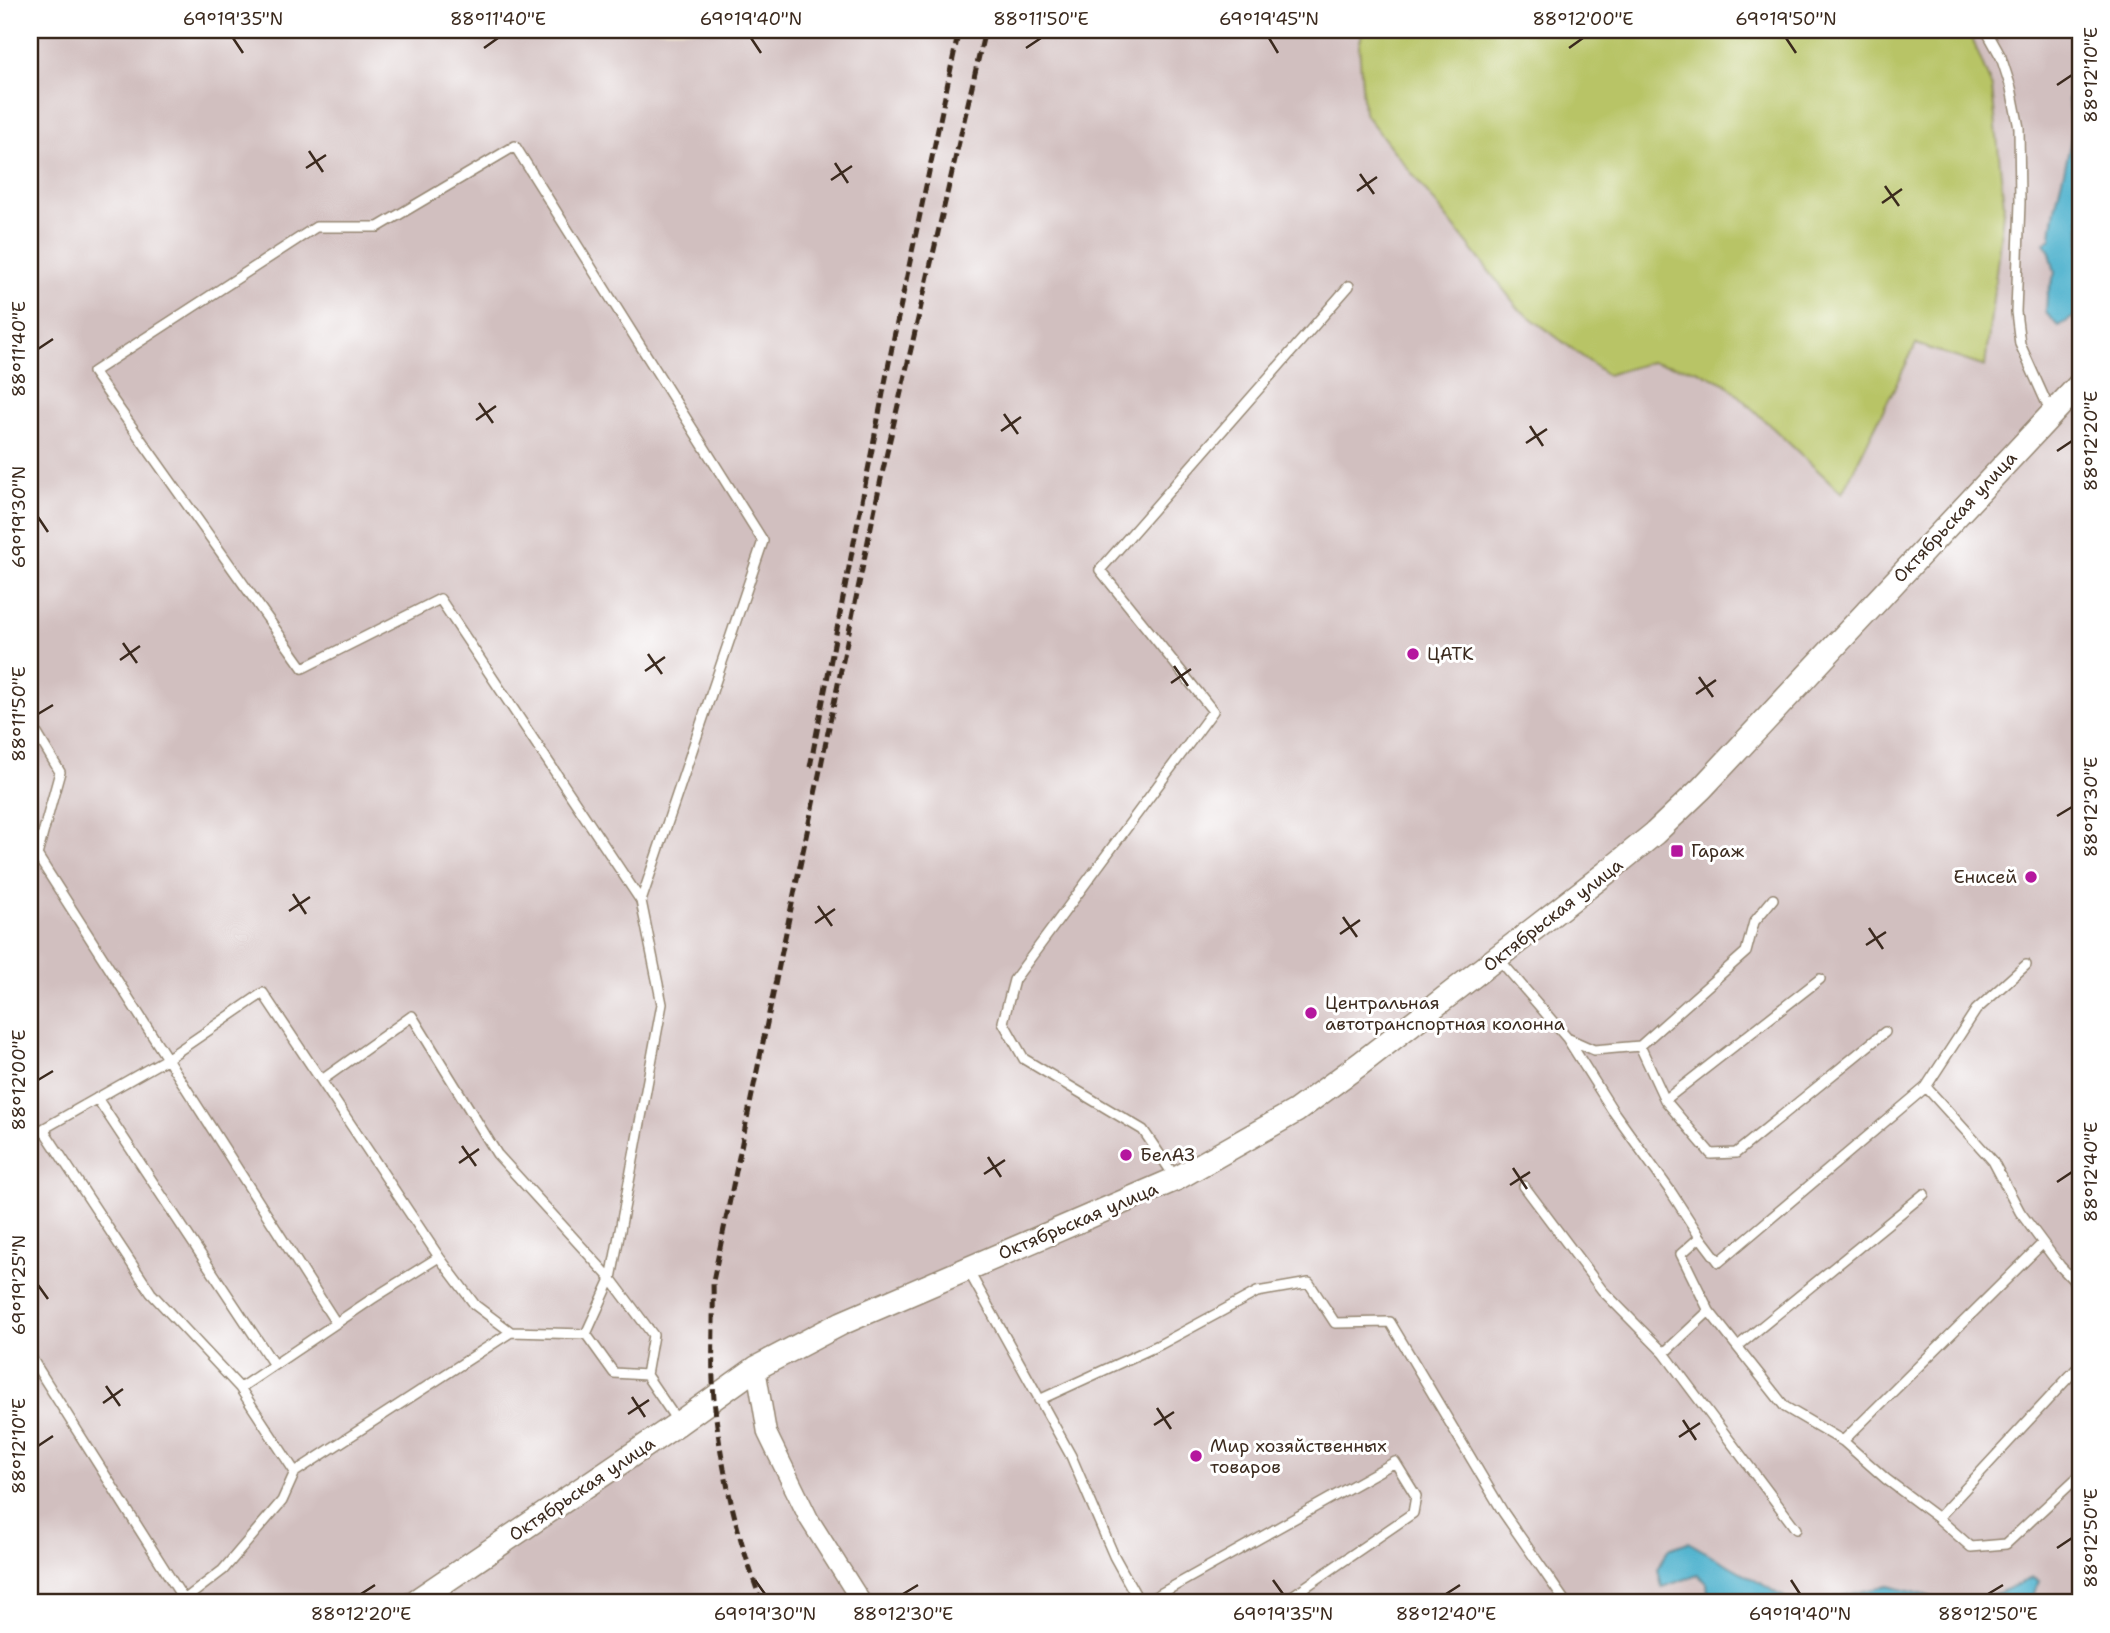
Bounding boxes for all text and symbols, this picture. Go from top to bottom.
text: 69°19'35"N [183,7,283,31]
text: 88°11'40"E [450,7,546,31]
text: 69°19'40"N [700,7,802,31]
text: 88°11'50"E [993,7,1089,31]
text: 69°19'45"N [1219,7,1319,31]
text: 88°12'00"E [1533,7,1633,31]
text: 69°19'50"N [1735,7,1837,31]
text: 88°12'10"E [2079,27,2103,123]
text: 88°11'40"E [7,301,31,397]
text: 88°12'20"E [2079,391,2103,491]
street label: Октябрьская улица [1888,446,2022,588]
text: 69°19'30"N [7,466,31,568]
place label: ЦАТК [1427,642,1474,666]
marker: ЦАТК [1405,646,1421,662]
text: 88°11'50"E [7,666,31,762]
text: 88°12'30"E [2079,757,2103,857]
place label: Гараж [1691,839,1745,863]
marker: Гараж [1669,843,1685,859]
street label: Октябрьская улица [1478,853,1628,977]
place label: Енисей [1954,865,2017,889]
marker: Енисей [2023,869,2039,885]
place label: Центральная автотранспортная колонна [1325,991,1565,1036]
marker: Центральная автотранспортная колонна [1303,1005,1319,1021]
text: 88°12'00"E [7,1030,31,1130]
text: 88°12'40"E [2079,1122,2103,1222]
place label: БелАЗ [1140,1143,1195,1167]
marker: БелАЗ [1118,1147,1134,1163]
street label: Октябрьская улица [994,1176,1162,1266]
text: 69°19'25"N [7,1235,31,1335]
text: 88°12'10"E [7,1398,31,1494]
street label: Октябрьская улица [504,1431,660,1547]
place label: Мир хозяйственных товаров [1210,1434,1387,1479]
marker: Мир хозяйственных товаров [1188,1448,1204,1464]
text: 88°12'50"E [2079,1488,2103,1588]
text: 88°12'20"E [311,1602,411,1626]
text: 69°19'30"N [714,1602,816,1626]
text: 88°12'30"E [853,1602,953,1626]
text: 69°19'35"N [1233,1602,1333,1626]
text: 88°12'40"E [1396,1602,1496,1626]
text: 69°19'40"N [1749,1602,1851,1626]
text: 88°12'50"E [1938,1602,2038,1626]

